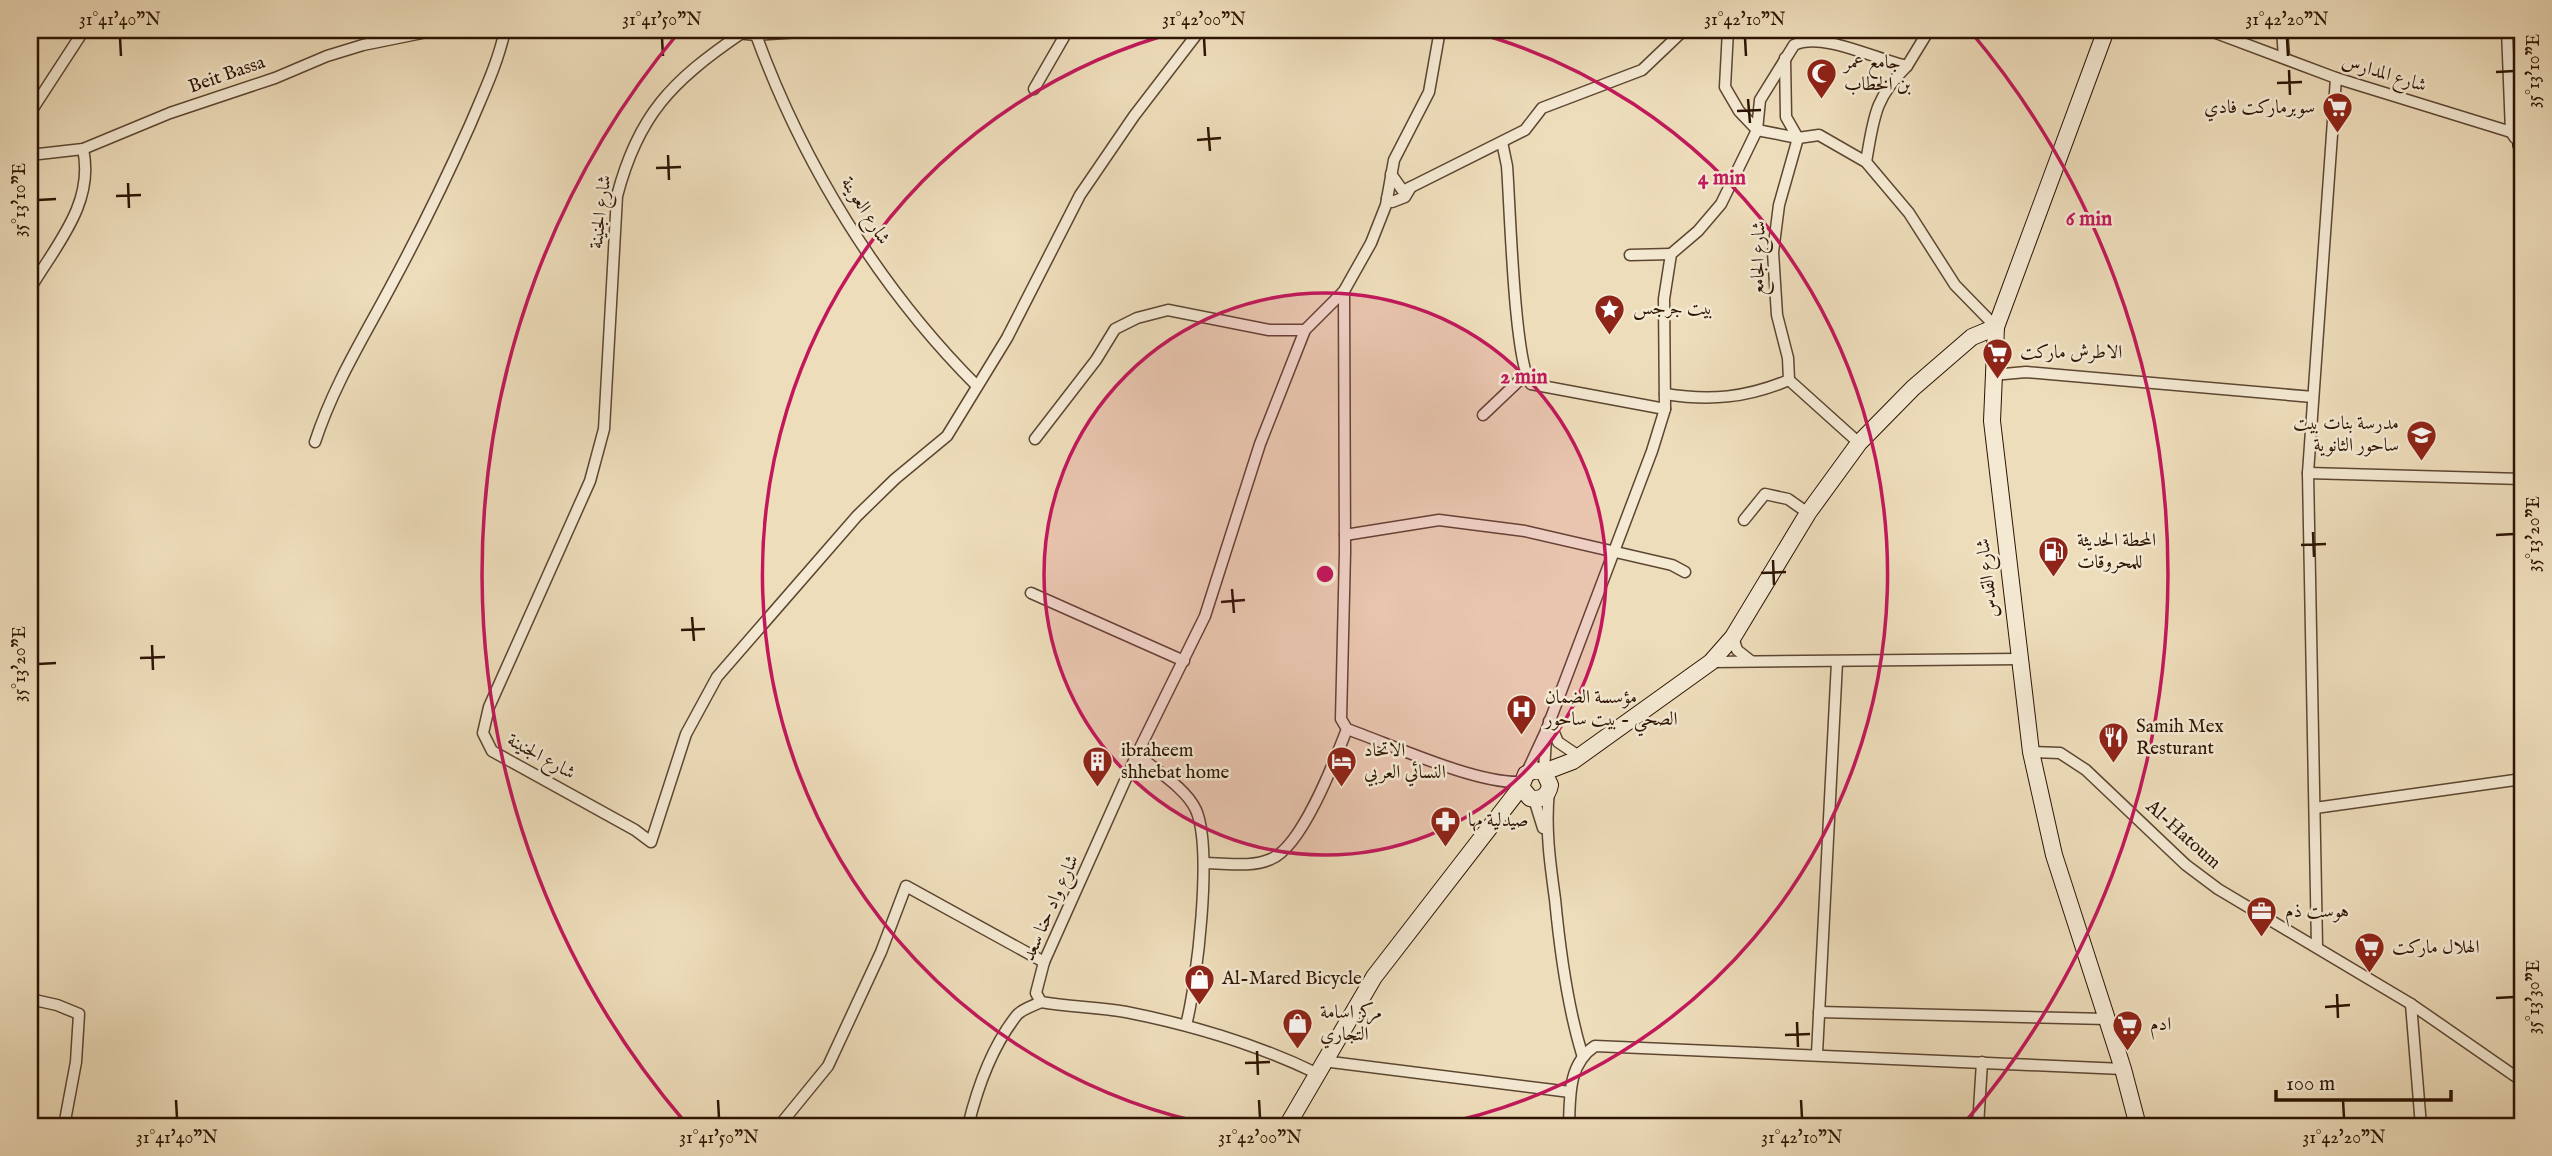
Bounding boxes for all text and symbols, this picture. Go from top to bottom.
text: 31°41'40"N [79,9,161,32]
text: 31°41'50"N [622,9,702,32]
text: 31°42'00"N [1162,9,1246,32]
text: 31°42'10"N [1704,9,1786,32]
text: 31°42'20"N [2245,9,2329,32]
text: 35°13'10"E [2523,34,2546,108]
street label: Beit Bassa [186,50,269,99]
street label: شارع المدارس [2338,50,2429,100]
place label: جامع عمر بن الخطاب [1842,51,1911,97]
mosque icon: جامع عمر بن الخطاب [1804,57,1838,101]
supermarket icon: سوبرماركت فادي [2321,91,2355,135]
place label: سوبرماركت فادي [2204,96,2315,122]
text: 35°13'10"E [9,163,32,237]
text: 4 min [1698,165,1746,192]
street label: شارع العوينة [833,173,895,251]
street label: شارع الجنينة [585,174,619,251]
text: 6 min [2066,206,2112,233]
street label: شارع الجامع [1746,221,1776,295]
place icon: بيت جرجس [1593,292,1627,336]
place label: بيت جرجس [1633,297,1713,321]
supermarket icon: الاطرش ماركت [1980,336,2014,380]
place label: الاطرش ماركت [2020,341,2122,365]
text: 2 min [1500,364,1548,391]
place label: مدرسة بنات بيت ساحور الثانوية [2293,412,2399,458]
school or university icon: مدرسة بنات بيت ساحور الثانوية [2405,418,2439,462]
text: 35°13'20"E [2523,496,2546,572]
place label: المحطة الحديثة للمحروقات [2077,529,2156,575]
fuel station icon: المحطة الحديثة للمحروقات [2037,535,2071,579]
street label: شارع القدس [1971,537,2007,619]
centre of rings [1313,562,1337,586]
text: 35°13'20"E [9,626,32,702]
place label: مؤسسة الضمان الصحي - بيت ساحور [1543,686,1678,737]
hospital icon: مؤسسة الضمان الصحي - بيت ساحور [1505,692,1539,736]
place label: Samih Mex Resturant [2136,715,2224,761]
restaurant icon: Samih Mex Resturant [2096,721,2130,765]
street label: شارع الجنينة [502,728,579,787]
place label: ibraheem shhebat home [1121,739,1229,785]
place label: الاتحاد النسائي العربي [1364,739,1446,787]
building icon: ibraheem shhebat home [1081,745,1115,789]
hotel icon: الاتحاد النسائي العربي [1324,745,1358,789]
street label: Al-Hatoum [2140,794,2226,875]
pharmacy icon: صيدلية مها [1428,804,1462,848]
place label: صيدلية مها [1468,809,1529,833]
street label: شارع واد حنا سعد [1017,851,1087,966]
office icon: هوست ذم [2245,895,2279,939]
place label: هوست ذم [2285,900,2349,927]
supermarket icon: الهلال ماركت [2352,931,2386,975]
place label: الهلال ماركت [2392,936,2480,960]
text: 35°13'30"E [2523,960,2546,1034]
shop icon: Al-Mared Bicycle [1182,962,1216,1006]
place label: Al-Mared Bicycle [1221,967,1362,991]
place label: مركز اسامة التجاري [1320,1001,1382,1049]
shop icon: مركز اسامة التجاري [1280,1007,1314,1051]
supermarket icon: ادم [2110,1008,2144,1052]
place label: ادم [2150,1013,2171,1040]
scale bar [2276,1058,2450,1102]
text: 100 m [2286,1071,2335,1098]
text: 31°41'40"N [136,1127,218,1150]
text: 31°41'50"N [679,1127,759,1150]
text: 31°42'00"N [1218,1127,1302,1150]
text: 31°42'10"N [1761,1127,1843,1150]
text: 31°42'20"N [2302,1127,2386,1150]

